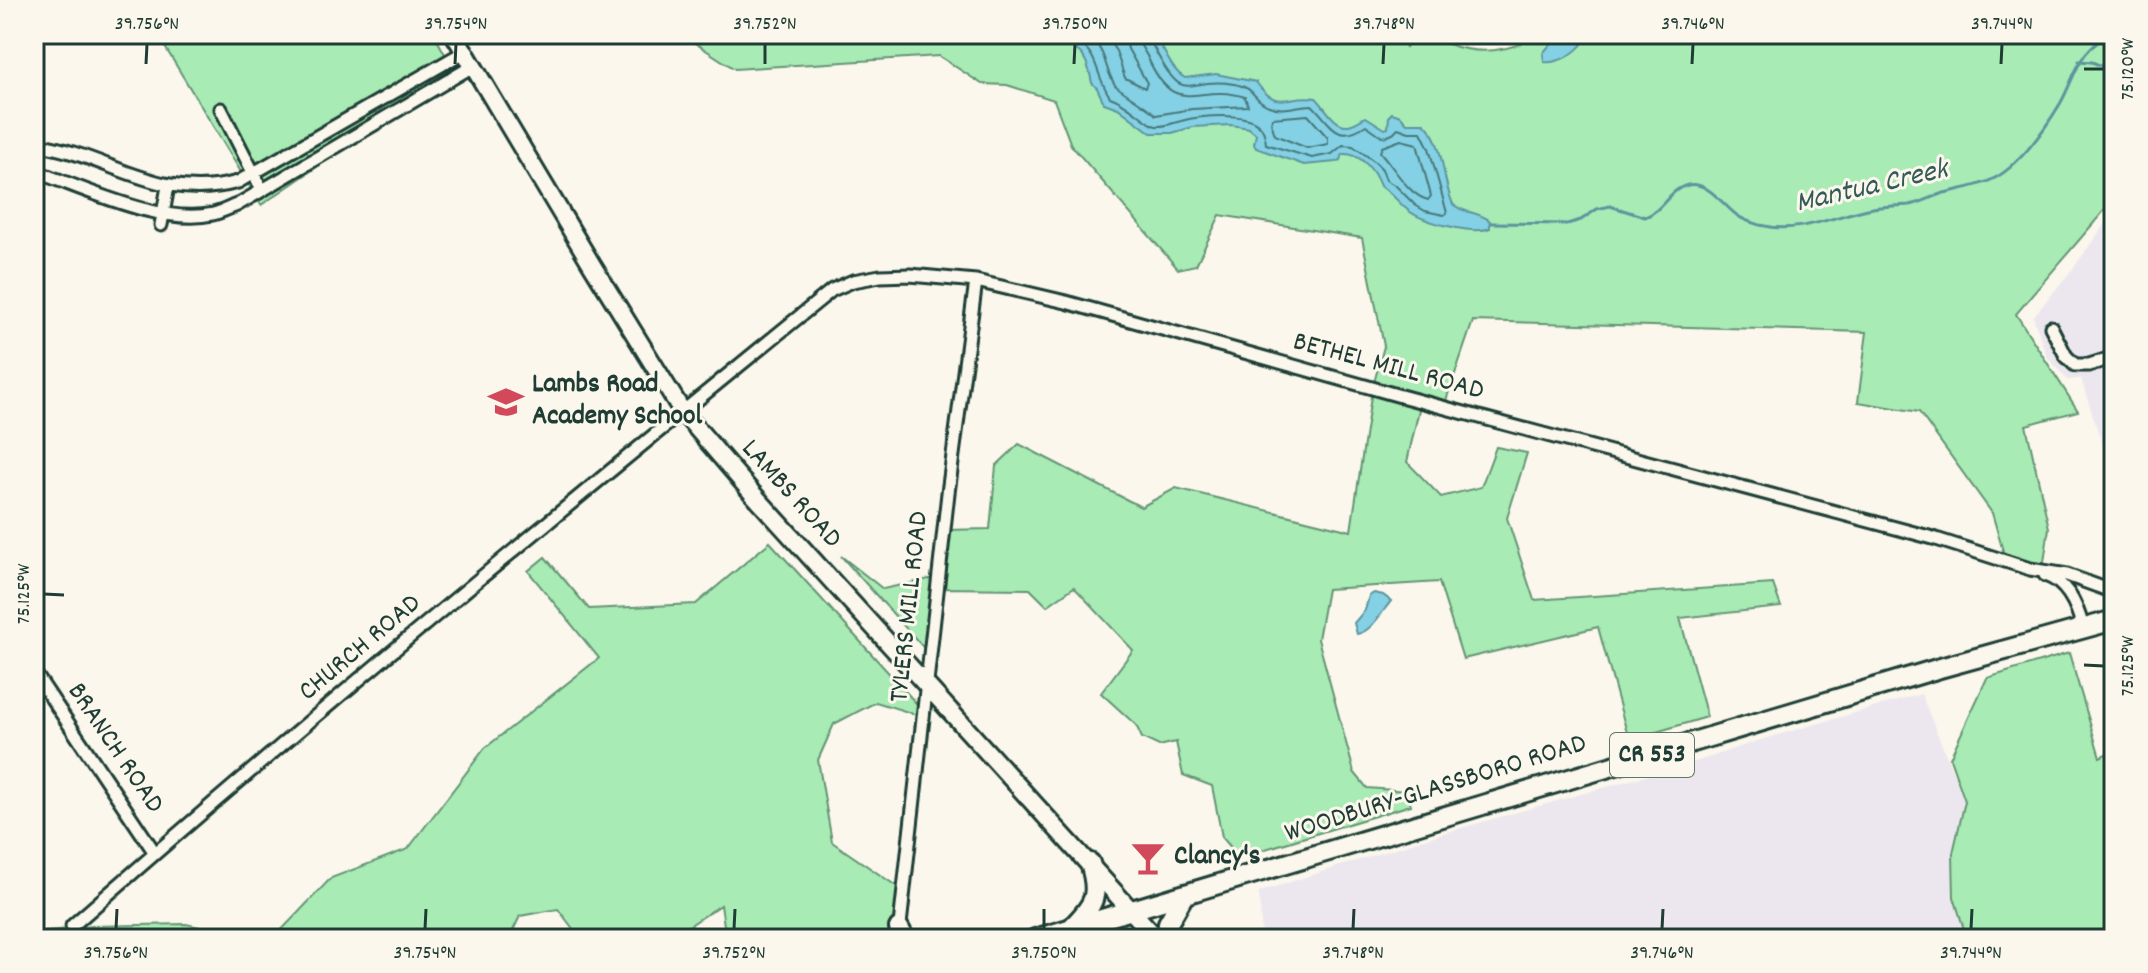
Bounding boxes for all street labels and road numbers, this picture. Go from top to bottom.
street label: BETHEL MILL ROAD [1288,323,1488,413]
street label: LAMBS ROAD [730,432,850,558]
street label: TYLERS MILL ROAD [881,510,941,704]
street label: CHURCH ROAD [291,586,431,712]
street label: BRANCH ROAD [55,676,173,822]
street label: WOODBURY-GLASSBORO ROAD [1280,725,1592,855]
road number: CR 553 [1610,733,1694,777]

